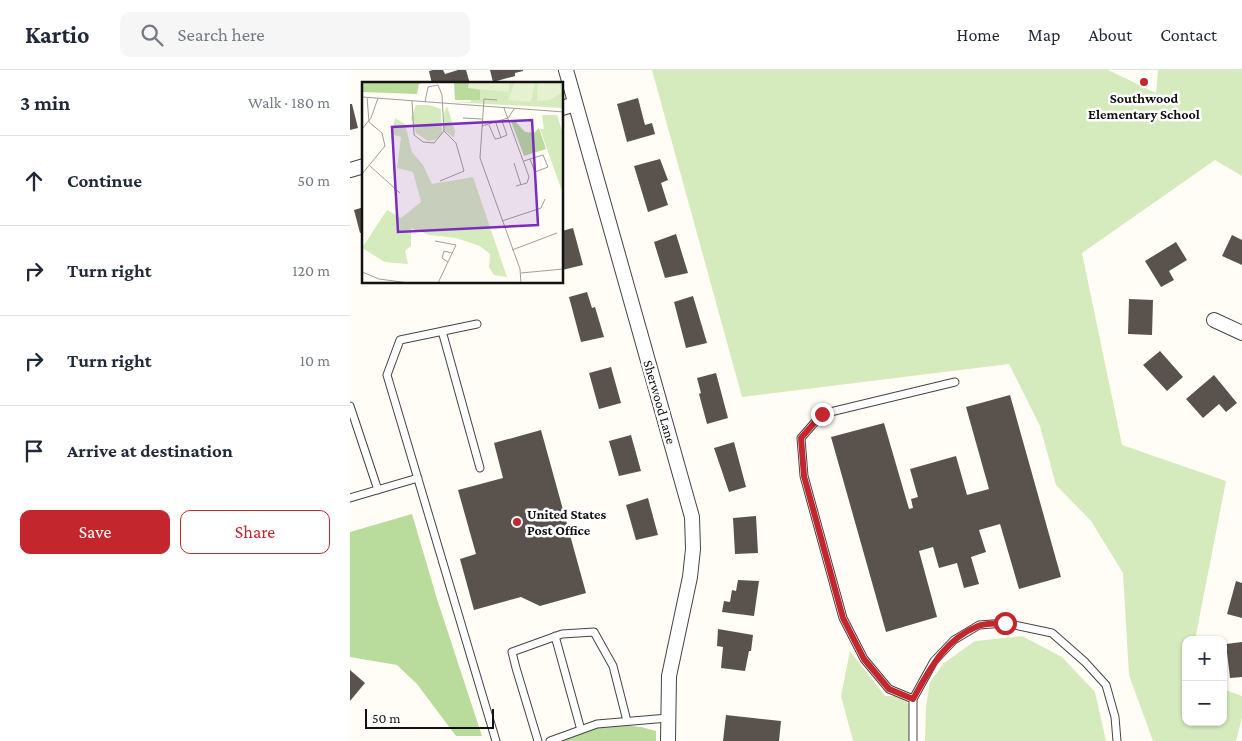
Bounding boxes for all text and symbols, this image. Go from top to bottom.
search box [120,12,470,57]
text: Kartio [25,21,90,48]
icon: search [138,21,166,49]
text: Search here [178,24,265,45]
text: Home [957,25,1000,45]
text: Map [1028,25,1060,45]
text: About [1088,25,1132,45]
text: Contact [1160,25,1217,45]
marker: Southwood Elementary School [1138,76,1150,88]
inset map [362,82,564,284]
place label: Southwood Elementary School [1088,90,1200,122]
text: 3 min [20,91,70,115]
text: Walk · 180 m [248,94,330,111]
icon: ahead [20,167,48,195]
text: Continue [67,170,142,191]
text: 50 m [298,172,330,189]
icon: right [20,257,48,285]
text: Turn right [67,260,152,281]
text: 120 m [292,262,330,279]
icon: right [20,347,48,375]
text: Turn right [67,350,152,371]
text: 10 m [300,352,330,369]
street label: Sherwood Lane [640,358,680,446]
route end [811,403,834,426]
icon: arrive [20,437,48,465]
text: Arrive at destination [67,440,233,461]
place label: United States Post Office [527,506,607,538]
button: Save [20,510,170,554]
button: Share [180,510,330,554]
marker: United States Post Office [511,516,523,528]
route start [994,612,1017,635]
map controls [1182,636,1227,726]
button: + [1182,636,1227,681]
button: − [1182,681,1227,726]
scale bar [365,706,494,729]
text: 50 m [372,710,400,726]

